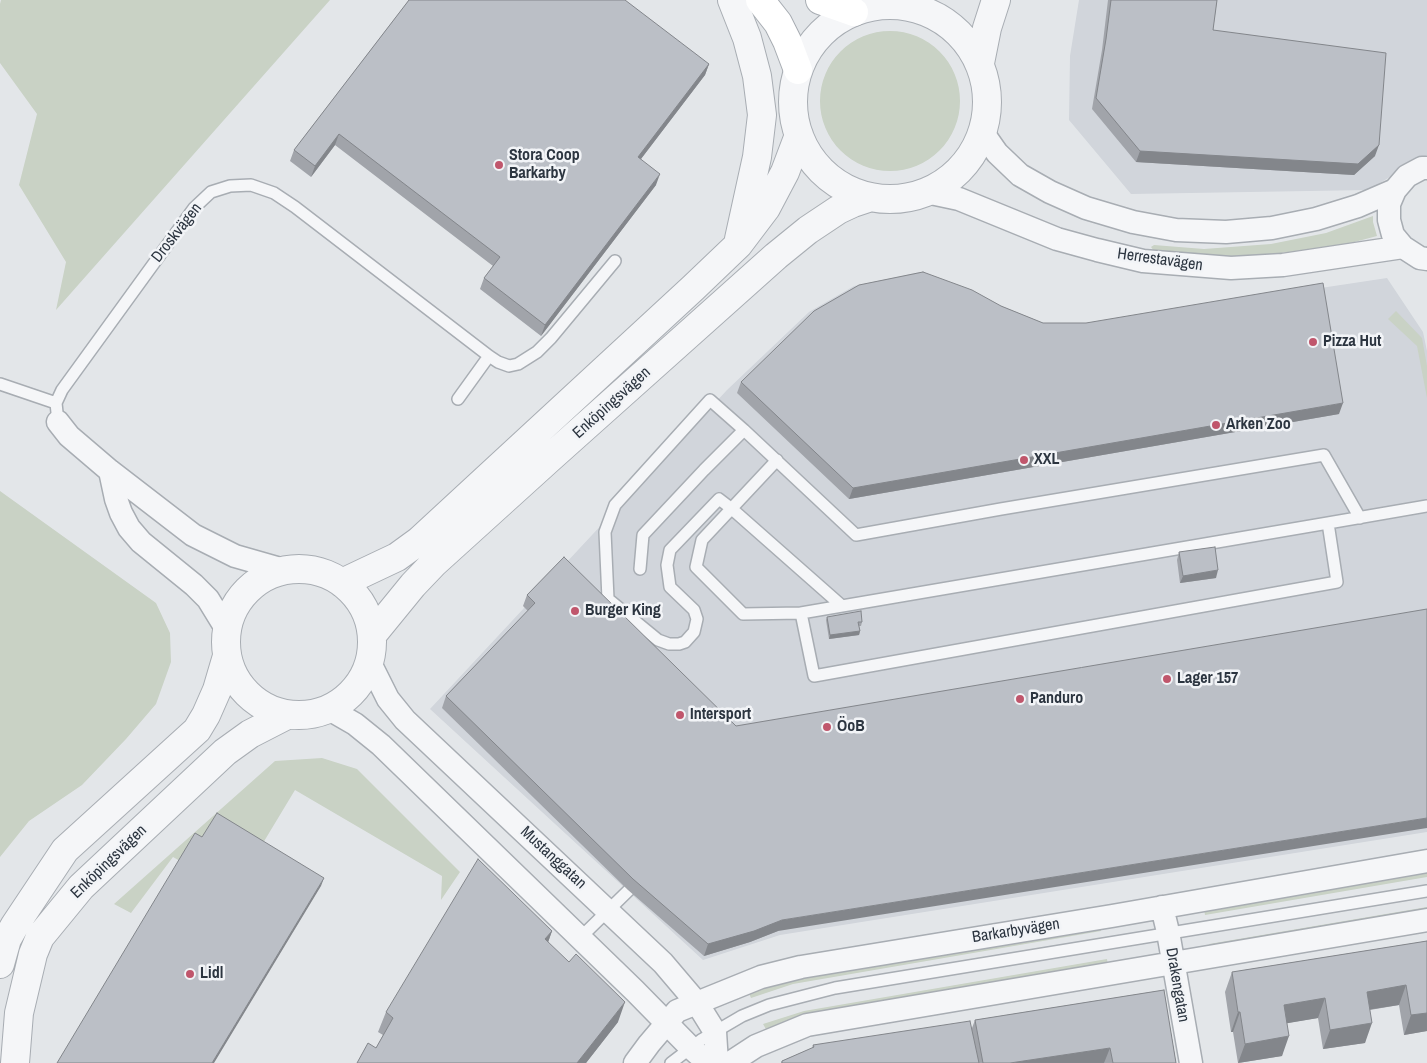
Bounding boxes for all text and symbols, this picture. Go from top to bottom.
place label: Stora Coop Barkarby [509,146,580,184]
marker: Stora Coop Barkarby [493,159,505,171]
street label: Droskvägen [148,200,206,266]
street label: Herrestavägen [1116,245,1204,275]
place label: Pizza Hut [1323,332,1381,352]
marker: Pizza Hut [1307,336,1319,348]
street label: Enköpingsvägen [569,363,655,443]
place label: Arken Zoo [1226,415,1291,435]
marker: Arken Zoo [1210,419,1222,431]
place label: XXL [1034,450,1060,470]
marker: XXL [1018,454,1030,466]
place label: Burger King [585,601,661,621]
marker: Burger King [569,605,581,617]
place label: Lager 157 [1177,669,1238,689]
marker: Lager 157 [1161,673,1173,685]
place label: Panduro [1030,689,1083,709]
marker: Panduro [1014,693,1026,705]
place label: Intersport [690,705,751,725]
marker: Intersport [674,709,686,721]
place label: ÖoB [837,717,865,737]
marker: ÖoB [821,721,833,733]
street label: Enköpingsvägen [67,821,151,903]
street label: Mustanggatan [516,823,590,893]
street label: Barkarbyvägen [971,915,1061,947]
street label: Drakengatan [1161,946,1193,1024]
place label: Lidl [200,964,223,984]
marker: Lidl [184,968,196,980]

